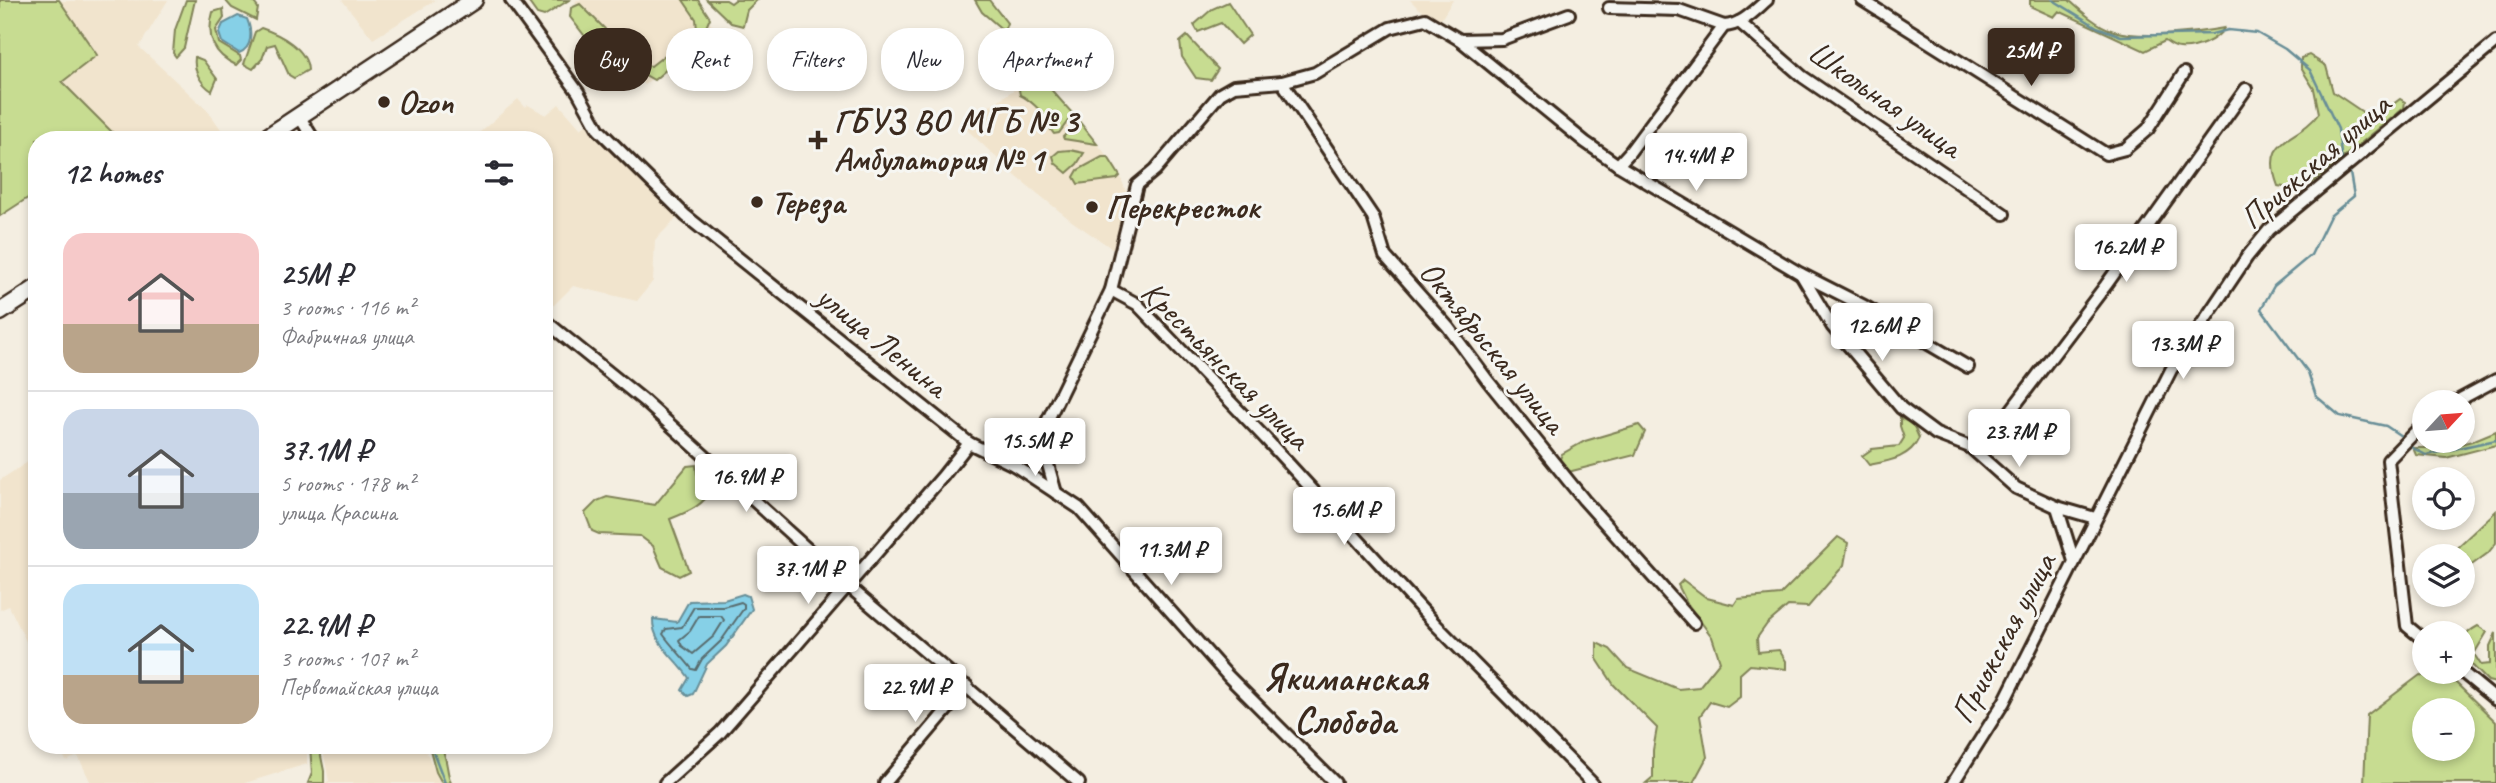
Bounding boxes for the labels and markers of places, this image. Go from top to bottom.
pin: 25M ₽ [1982,28,2080,88]
place label: Ozon [398,81,454,123]
marker: Ozon [376,94,392,110]
place label: ГБУЗ ВО МГБ № 3 Амбулатория № 1 [834,100,1081,180]
marker: ГБУЗ ВО МГБ № 3 Амбулатория № 1 [808,130,828,150]
pin: 14.4M ₽ [1631,134,1761,193]
place label: Тереза [771,181,847,224]
place label: Перекресток [1106,186,1262,228]
marker: Тереза [749,194,765,210]
marker: Перекресток [1084,199,1100,215]
pin: 16.2M ₽ [2061,224,2191,284]
pin: 12.6M ₽ [1817,304,1947,363]
pin: 13.3M ₽ [2118,322,2248,381]
pin: 23.7M ₽ [1954,410,2084,469]
pin: 15.5M ₽ [970,419,1100,478]
pin: 16.9M ₽ [681,454,811,514]
pin: 15.6M ₽ [1279,488,1409,547]
pin: 11.3M ₽ [1106,528,1236,587]
pin: 37.1M ₽ [743,546,873,606]
pin: 22.9M ₽ [850,664,980,724]

